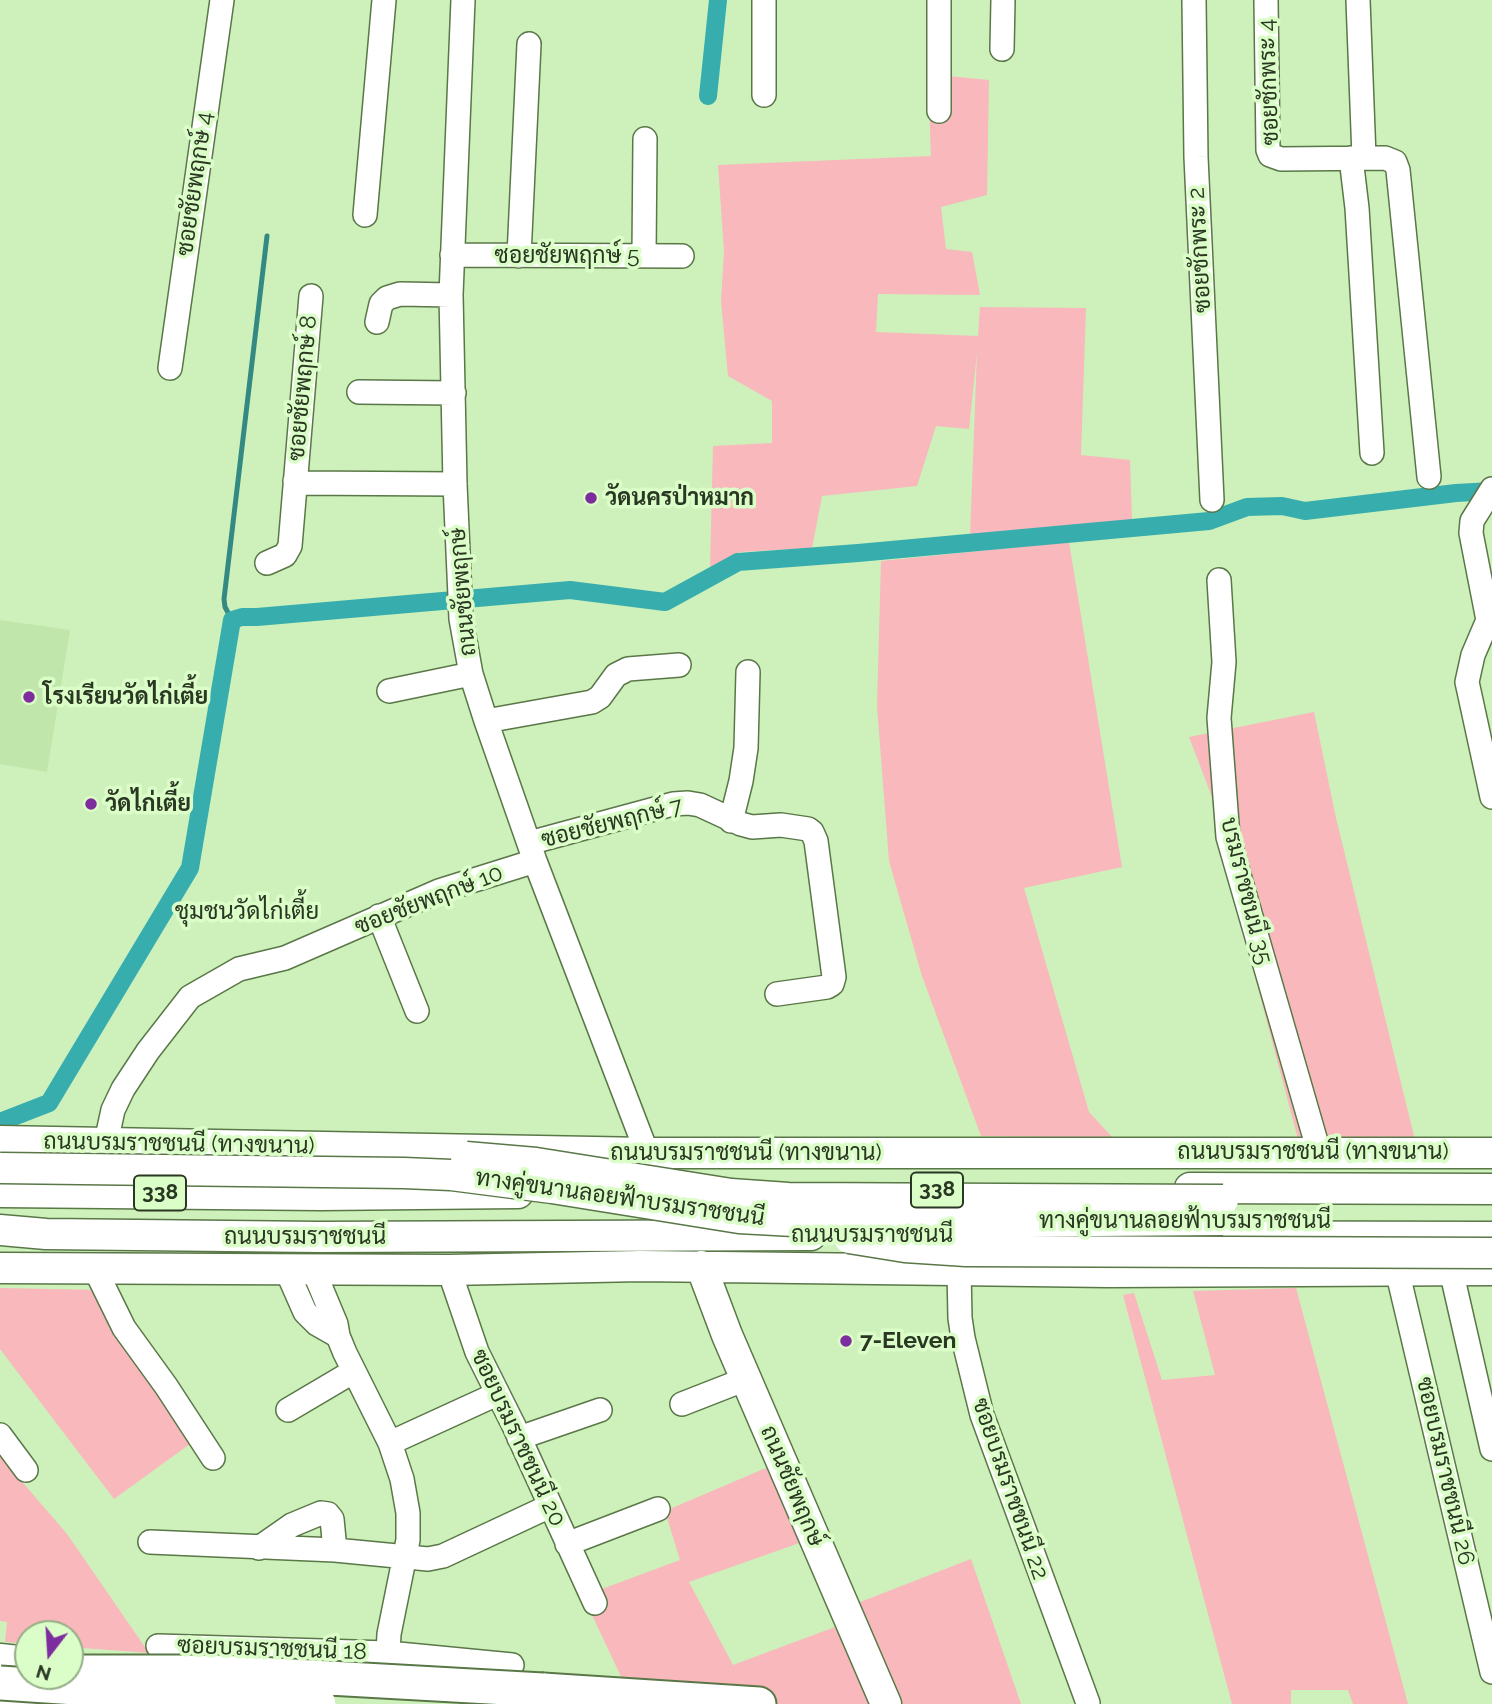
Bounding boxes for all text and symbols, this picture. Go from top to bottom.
street label: ซอยชักพระ 4 [1253,18,1285,146]
street label: ซอยชัยพฤกษ์ 4 [171,110,219,258]
street label: ซอยชักพระ 2 [1183,186,1217,314]
street label: ซอยชัยพฤกษ์ 5 [494,242,640,270]
street label: ซอยชัยพฤกษ์ 8 [283,314,323,462]
place label: วัดนครป่าหมาก [605,484,754,512]
marker: วัดนครป่าหมาก [583,490,599,506]
street label: ถนนชัยพฤกษ์ [444,527,482,657]
place label: โรงเรียนวัดไก่เตี้ย [43,683,208,711]
marker: โรงเรียนวัดไก่เตี้ย [21,689,37,705]
place label: วัดไก่เตี้ย [105,790,191,818]
street label: ซอยชัยพฤกษ์ 7 [538,792,686,854]
marker: วัดไก่เตี้ย [83,796,99,812]
street label: บรมราชชนนี 35 [1214,815,1278,967]
street label: ซอยชัยพฤกษ์ 10 [351,859,507,941]
district label: ชุมชนวัดไก่เตี้ย [175,898,319,926]
street label: ถนนบรมราชชนนี (ทางขนาน) [43,1128,315,1160]
street label: ถนนบรมราชชนนี (ทางขนาน) [1177,1138,1449,1166]
street label: ถนนบรมราชชนนี (ทางขนาน) [610,1139,882,1167]
street label: ทางคู่ขนานลอยฟ้าบรมราชชนนี [474,1164,766,1232]
road number: 338 [911,1172,963,1208]
road number: 338 [134,1176,186,1210]
street label: ทางคู่ขนานลอยฟ้าบรมราชชนนี [1039,1207,1331,1235]
street label: ถนนบรมราชชนนี [791,1221,953,1249]
street label: ถนนบรมราชชนนี [224,1223,386,1251]
place label: 7-Eleven [860,1327,956,1355]
marker: 7-Eleven [838,1333,854,1349]
street label: ซอยบรมราชชนนี 20 [465,1345,571,1531]
street label: ซอยบรมราชชนนี 26 [1410,1374,1480,1568]
street label: ซอยบรมราชชนนี 22 [966,1395,1054,1583]
street label: ถนนชัยพฤกษ์ [754,1421,830,1551]
north arrow [14,1620,84,1690]
street label: ซอยบรมราชชนนี 18 [177,1632,367,1666]
text: N [33,1661,54,1686]

